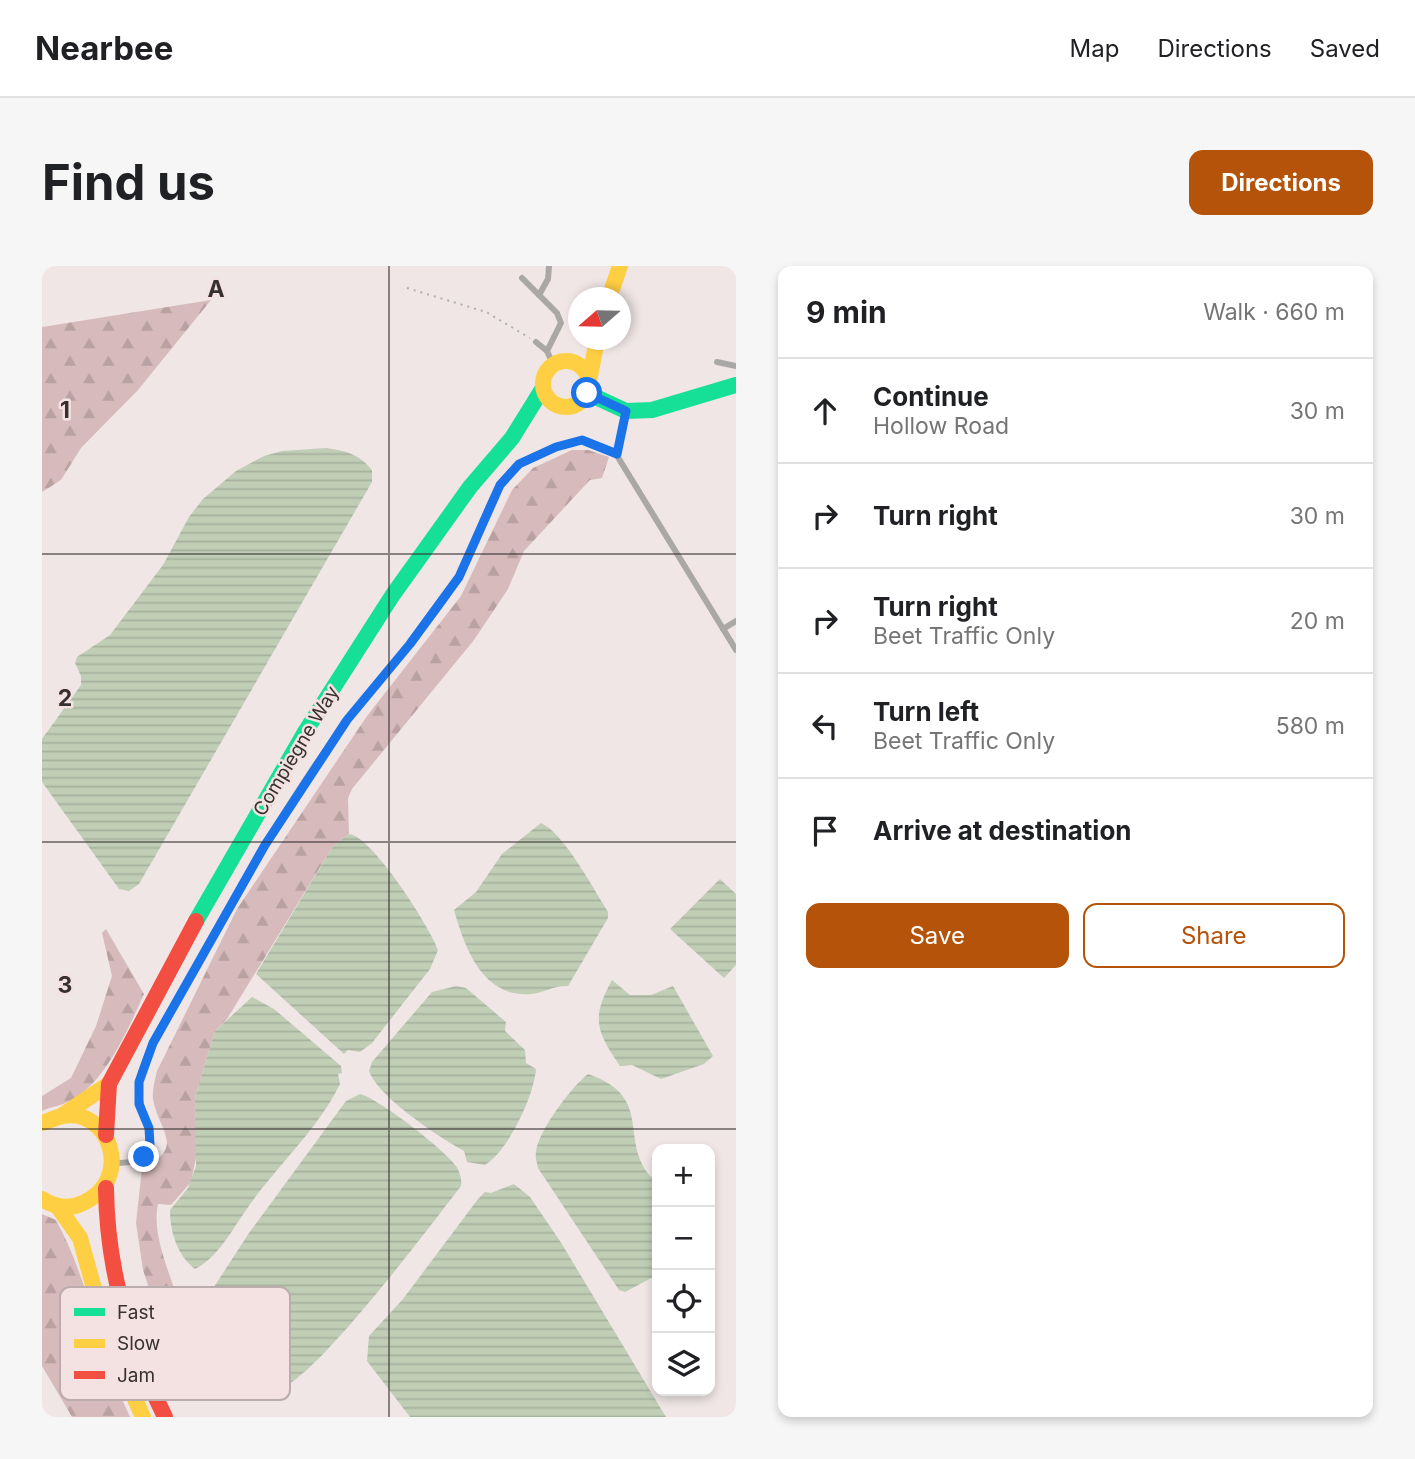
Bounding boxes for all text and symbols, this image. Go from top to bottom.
text: Nearbee [35,28,173,68]
text: Map [1070,34,1119,63]
text: Directions [1157,34,1272,63]
text: Saved [1310,34,1380,63]
button: Directions [1189,150,1373,215]
text: Find us [42,153,215,212]
text: A [207,275,225,303]
north arrow [568,287,631,350]
text: 9 min [806,294,887,330]
text: Walk · 660 m [1203,298,1345,326]
route start [571,377,602,408]
text: Continue [873,381,989,412]
icon: ahead [806,392,844,430]
text: 1 [60,396,70,424]
text: 30 m [1290,397,1345,425]
text: Hollow Road [873,412,1009,440]
icon: right [806,497,844,535]
text: Turn right [873,500,998,531]
text: 30 m [1290,502,1345,530]
text: Turn right [873,591,998,622]
icon: right [806,602,844,640]
text: 20 m [1290,607,1345,635]
text: Beet Traffic Only [873,622,1055,650]
street label: Compiegne Way [248,682,344,820]
text: 2 [58,684,72,712]
text: Turn left [873,696,979,727]
icon: left [806,707,844,745]
text: 580 m [1276,712,1345,740]
text: Beet Traffic Only [873,727,1055,755]
icon: arrive [806,812,844,850]
text: Arrive at destination [873,815,1132,846]
button: Save [806,903,1069,968]
button: Share [1083,903,1345,968]
text: 3 [58,971,72,999]
route end [128,1141,159,1172]
map controls [652,1144,715,1396]
button: + [652,1144,715,1207]
button: − [652,1207,715,1270]
button: locate [652,1270,715,1333]
legend [60,1287,290,1400]
text: Fast [117,1301,155,1324]
text: Slow [117,1332,160,1355]
button: layers [652,1333,715,1396]
text: Jam [117,1364,155,1387]

